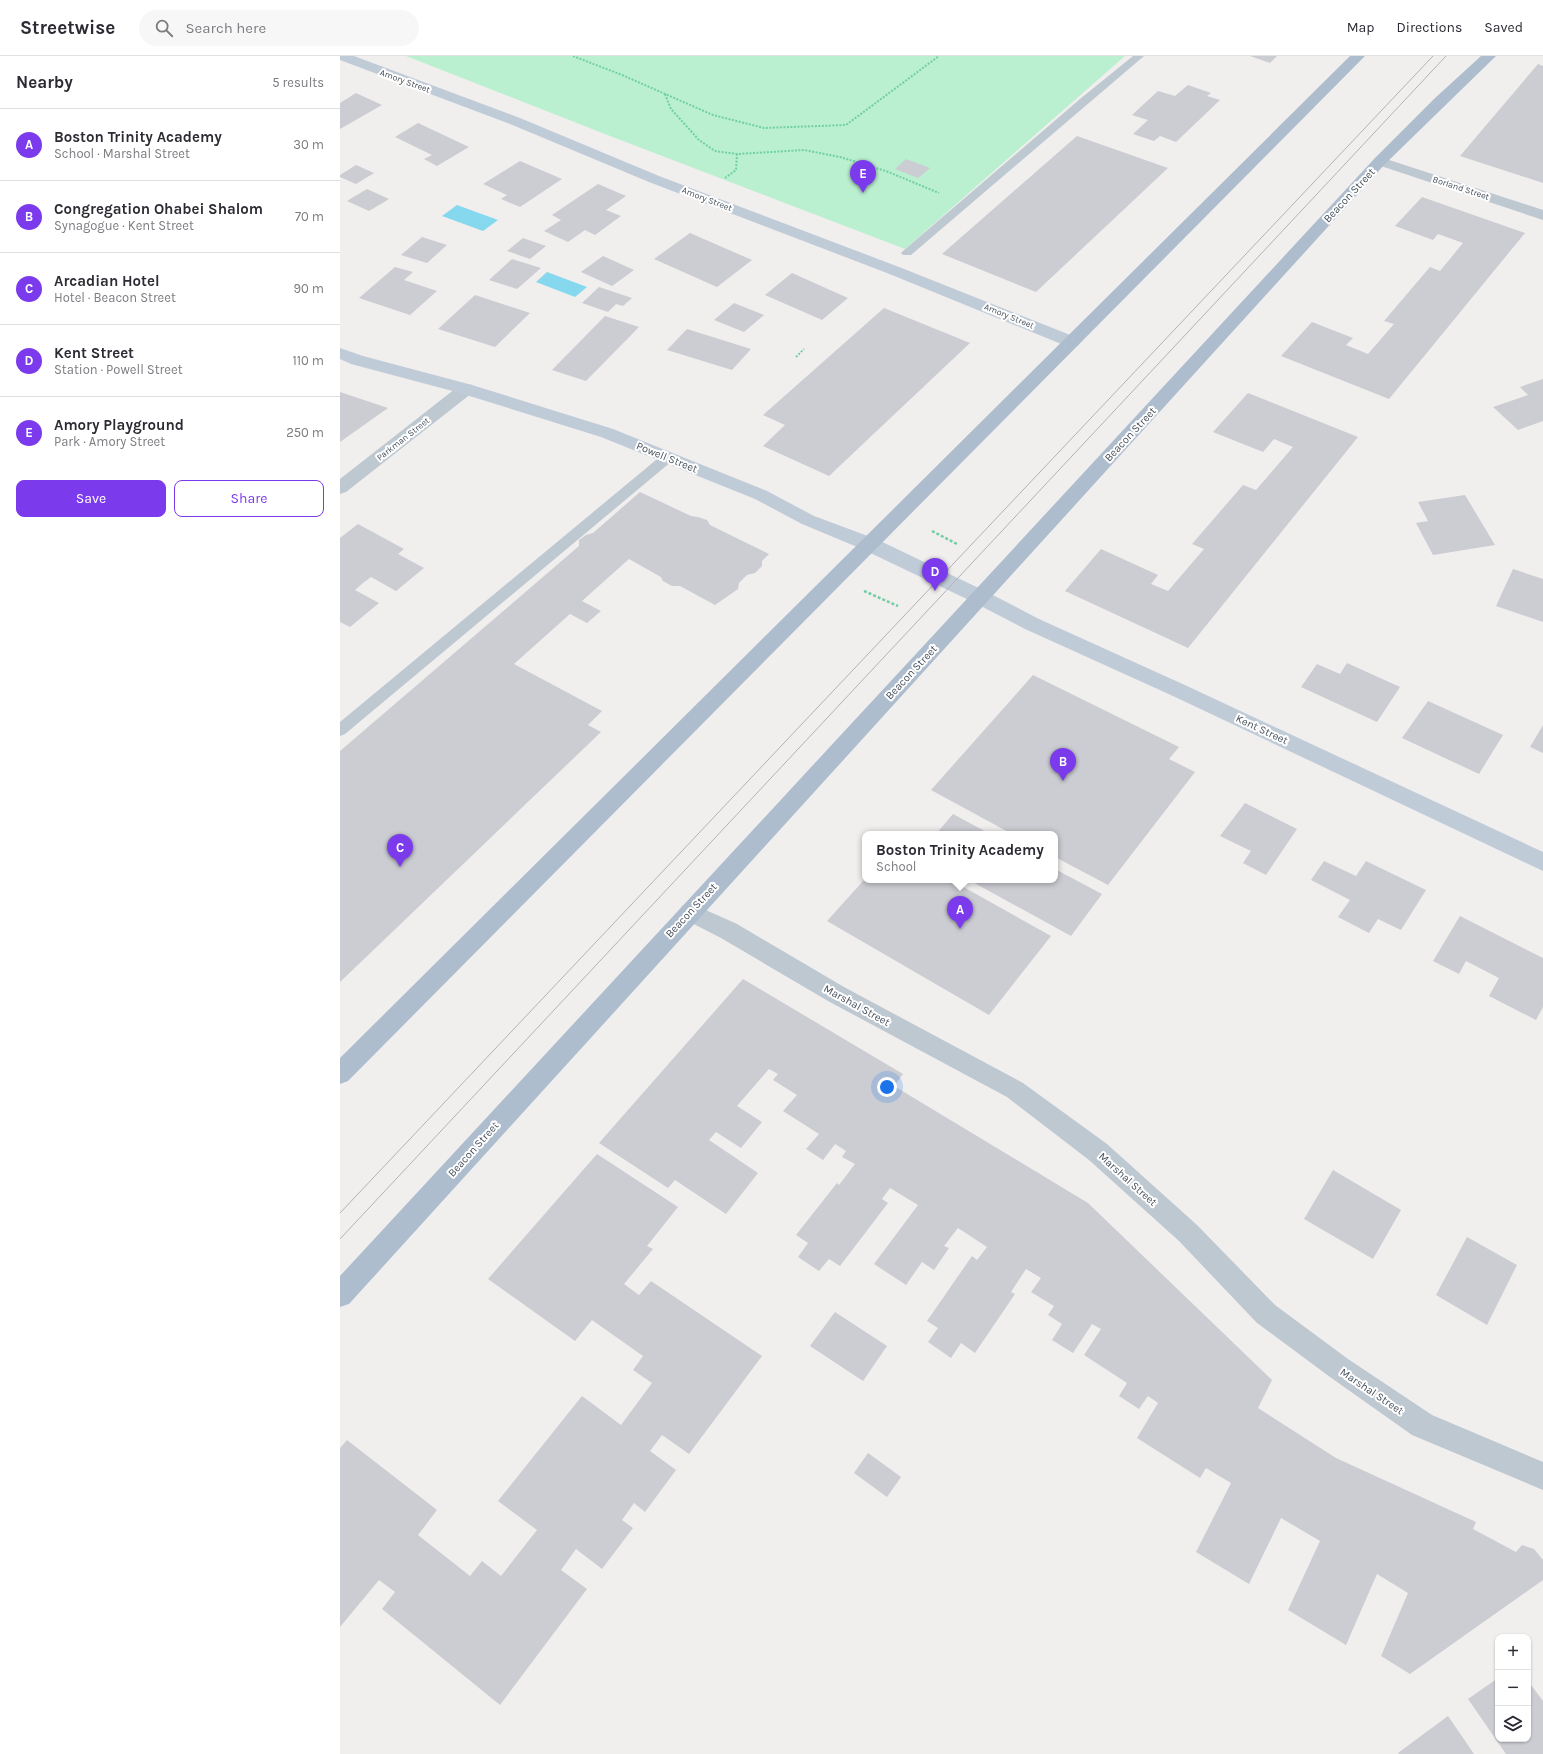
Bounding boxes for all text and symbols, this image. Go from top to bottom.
search box [139,10,419,46]
text: Streetwise [20,17,115,39]
icon: search [153,17,175,39]
text: Search here [185,19,266,37]
text: Map [1347,19,1375,36]
text: Directions [1397,19,1462,36]
text: Saved [1484,19,1523,36]
street label: Amory Street [378,67,432,95]
text: Nearby [16,72,73,92]
text: 5 results [272,75,324,90]
text: Boston Trinity Academy [54,128,222,146]
text: A [25,137,33,152]
text: 30 m [293,137,324,152]
text: School · Marshal Street [54,146,190,161]
pin: E [850,160,876,193]
street label: Beacon Street [1321,165,1378,225]
street label: Borland Street [1431,174,1491,202]
street label: Amory Street [681,185,734,213]
text: Congregation Ohabei Shalom [54,200,263,218]
text: B [25,209,33,224]
text: 70 m [295,209,324,224]
text: Synagogue · Kent Street [54,218,194,233]
text: Arcadian Hotel [54,272,160,290]
text: C [25,281,33,296]
text: 90 m [293,281,324,296]
text: Hotel · Beacon Street [54,290,176,305]
street label: Amory Street [983,301,1036,331]
text: Kent Street [54,344,134,362]
text: D [25,353,33,368]
text: 110 m [292,353,324,368]
text: Station · Powell Street [54,362,183,377]
street label: Beacon Street [1102,404,1159,464]
street label: Parkman Street [375,415,432,463]
text: Amory Playground [54,416,184,434]
text: E [25,425,33,440]
text: 250 m [286,425,324,440]
text: Park · Amory Street [54,434,165,449]
street label: Powell Street [634,439,699,476]
button: Save [16,480,166,517]
button: Share [174,480,324,517]
pin: D [922,558,948,591]
street label: Beacon Street [883,642,940,702]
street label: Kent Street [1234,712,1290,747]
pin: B [1050,748,1076,781]
popup [862,831,1058,883]
pin: C [387,834,413,867]
text: Boston Trinity Academy [876,841,1044,859]
text: School [876,859,916,874]
street label: Beacon Street [663,880,720,940]
pin: A [947,896,973,929]
street label: Marshal Street [821,982,892,1029]
your location [877,1077,897,1097]
street label: Beacon Street [445,1119,502,1180]
street label: Marshal Street [1096,1150,1159,1209]
street label: Marshal Street [1338,1365,1406,1417]
map controls [1495,1634,1531,1742]
button: + [1495,1634,1531,1670]
button: − [1495,1670,1531,1706]
button: layers [1495,1706,1531,1742]

